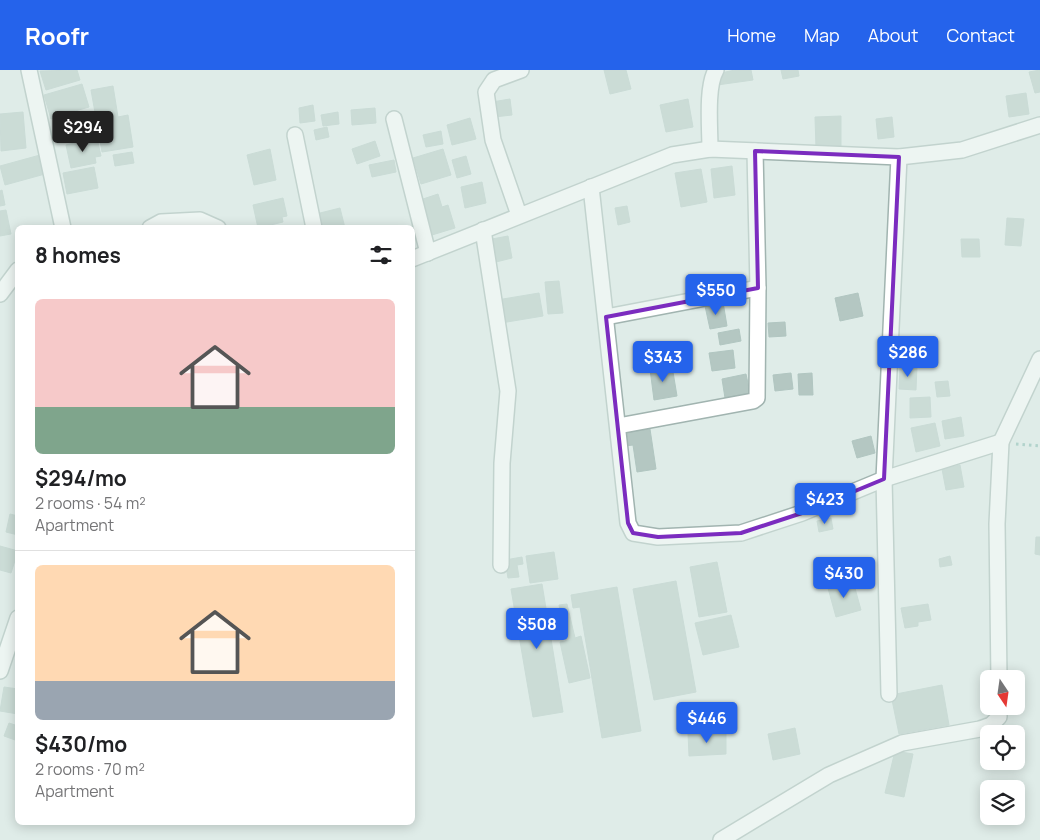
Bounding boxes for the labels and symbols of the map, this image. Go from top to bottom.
pin: $294 [53,111,113,153]
pin: $550 [686,274,746,316]
pin: $286 [878,336,938,378]
pin: $343 [633,340,693,383]
pin: $423 [795,482,855,525]
pin: $430 [814,556,874,599]
pin: $508 [507,608,567,650]
north arrow [980,670,1025,715]
pin: $446 [677,702,737,744]

